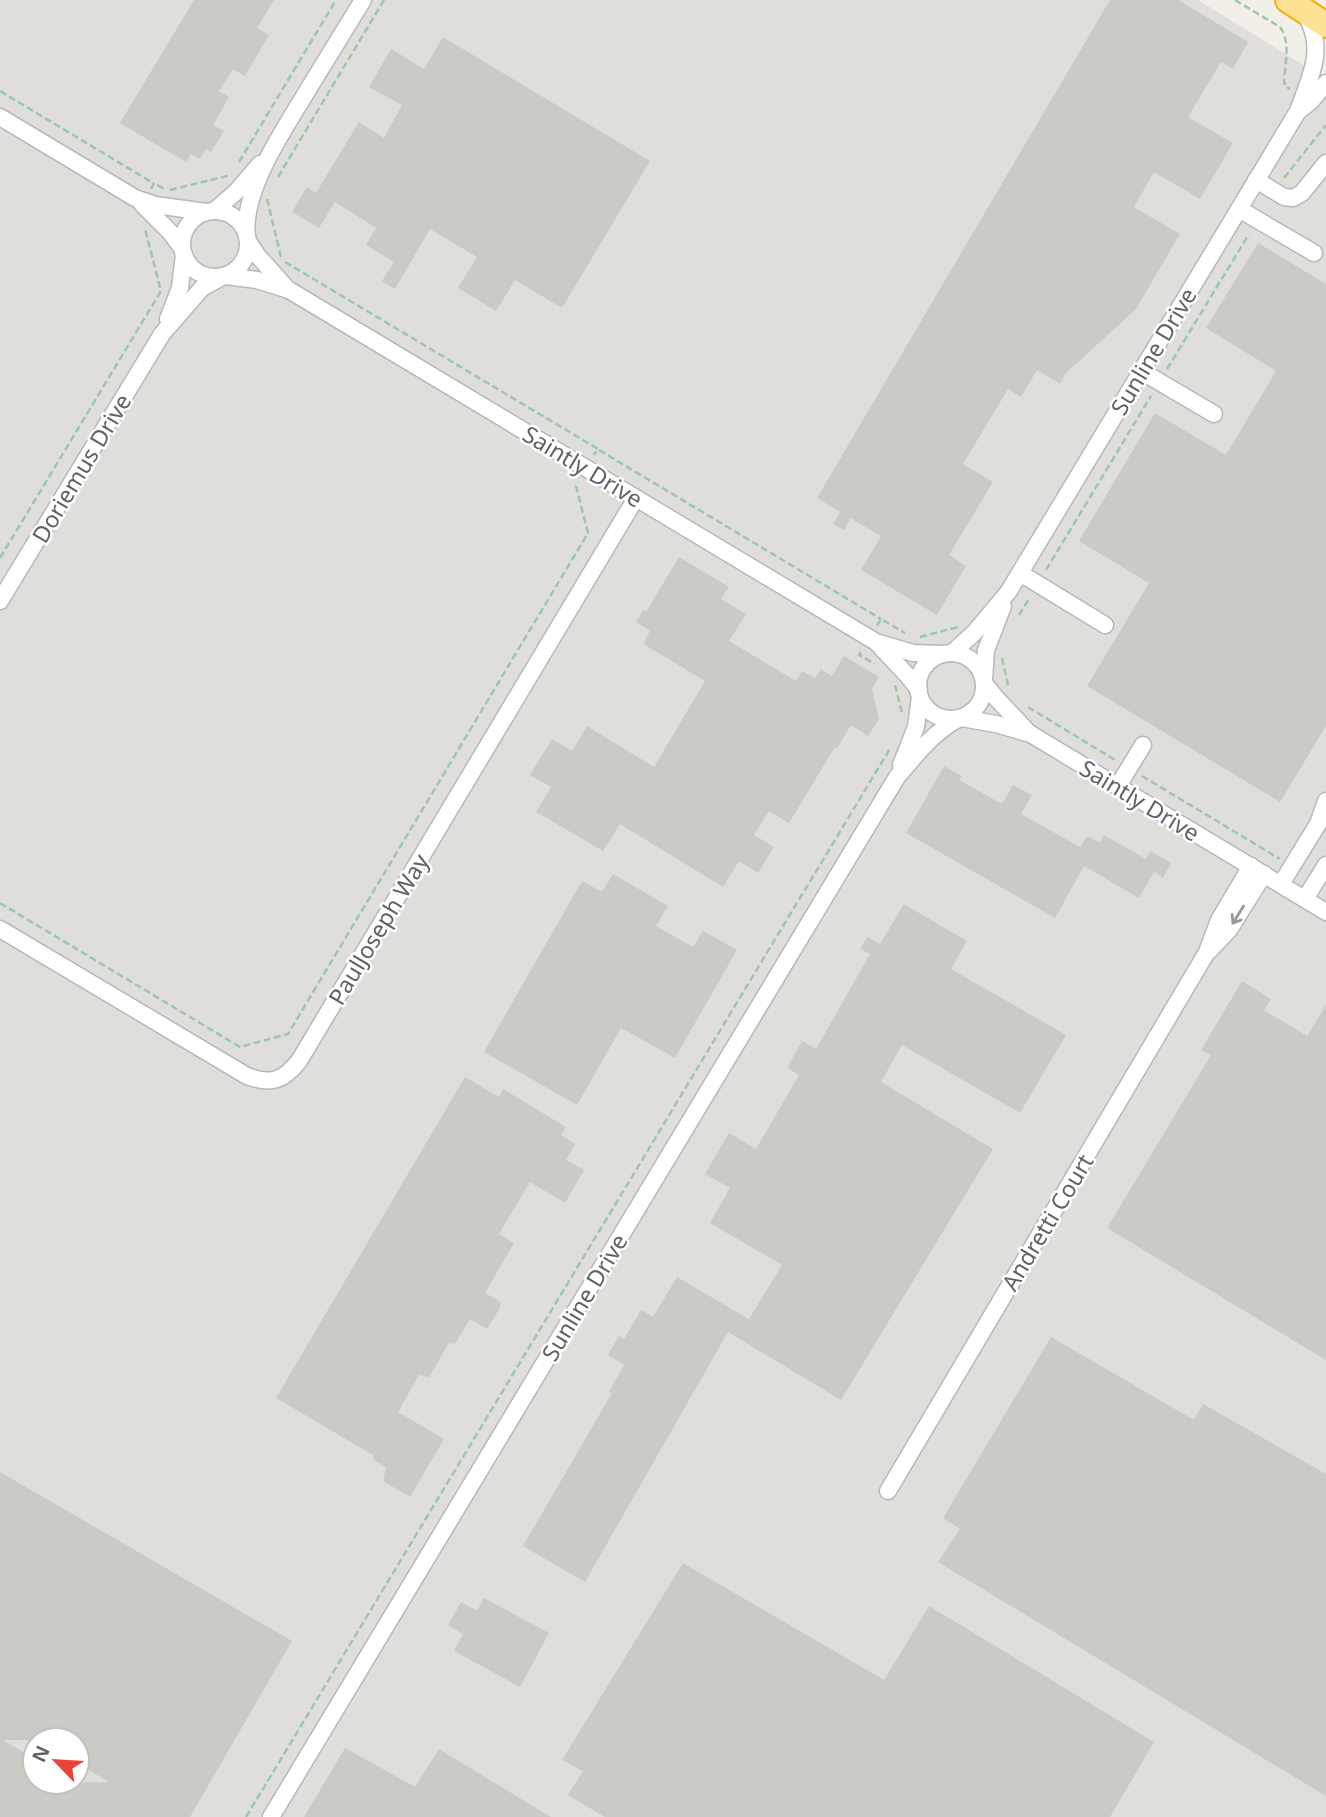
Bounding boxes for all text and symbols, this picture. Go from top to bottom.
street label: Sunline Drive [1102,281,1204,421]
street label: Doriemus Drive [24,387,138,549]
street label: Saintly Drive [517,418,649,514]
street label: Saintly Drive [1074,752,1206,848]
street label: PaulJoseph Way [320,847,436,1011]
one-way arrow [1230,905,1244,925]
street label: Andretti Court [994,1148,1100,1296]
street label: Sunline Drive [533,1227,635,1367]
north arrow [21,1726,91,1796]
text: N [26,1741,56,1766]

